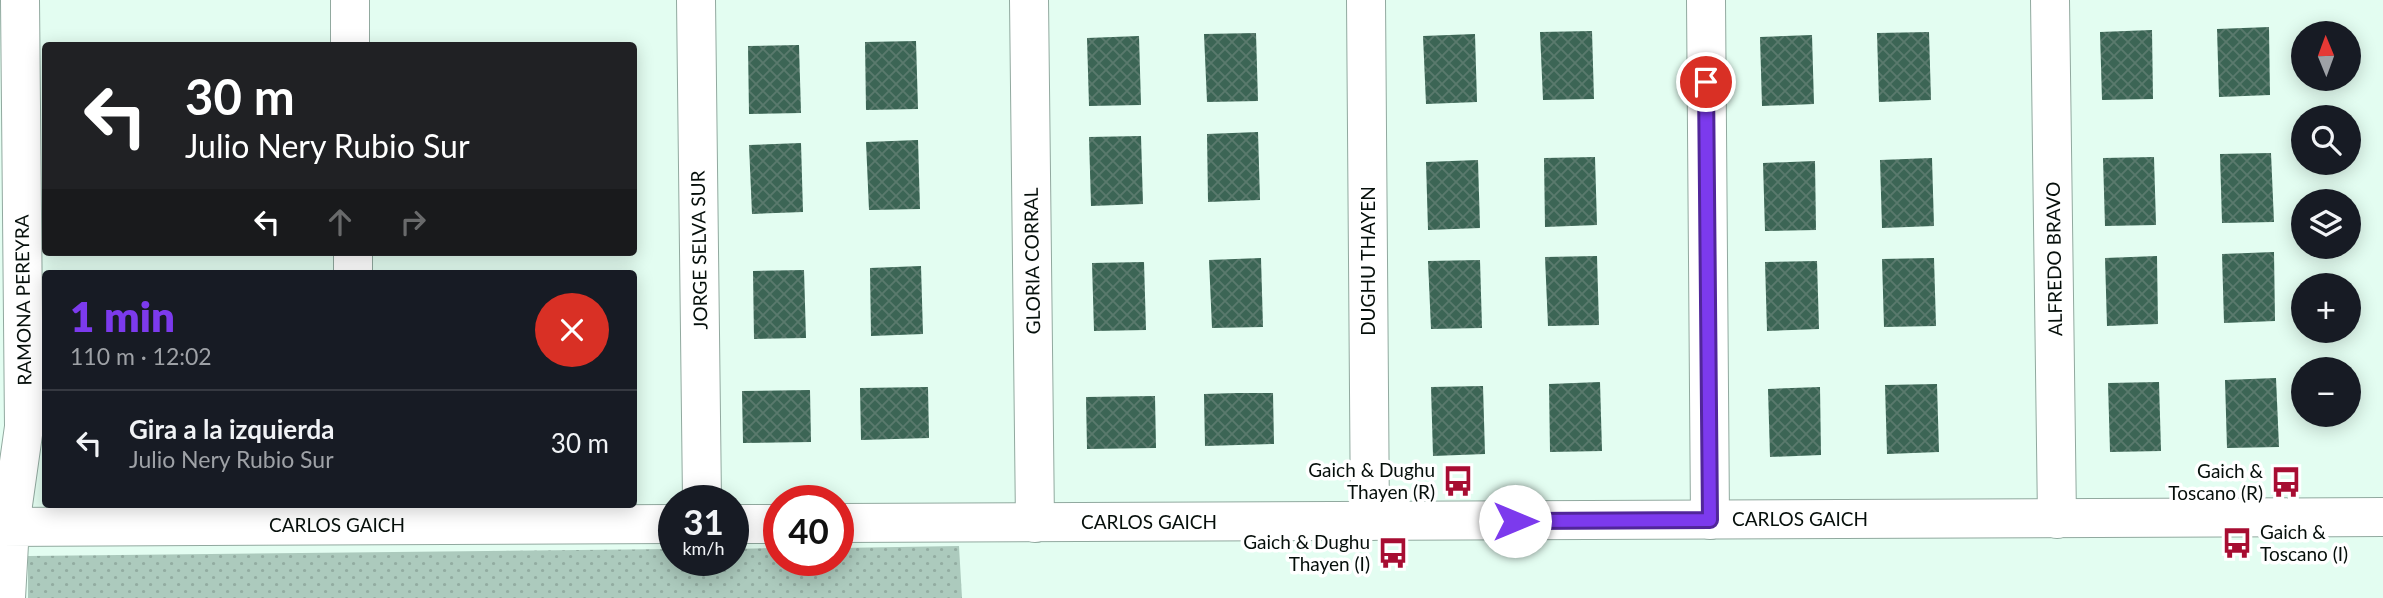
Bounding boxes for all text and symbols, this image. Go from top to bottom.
north arrow [2291,21,2361,91]
map controls [2291,21,2361,427]
pin [1676,52,1736,112]
icon: arrive [1687,63,1725,101]
text: 30 m [185,67,295,125]
icon: left [70,70,161,161]
button: search [2291,105,2361,175]
text: Julio Nery Rubio Sur [185,126,470,165]
street label: JORGE SELVA SUR [686,170,711,330]
street label: ALFREDO BRAVO [2041,182,2066,336]
street label: DUGHU THAYEN [1356,186,1379,336]
street label: GLORIA CORRAL [1019,187,1044,334]
button: layers [2291,189,2361,259]
icon: left [248,203,286,241]
icon: ahead [321,203,359,241]
icon: right [394,203,432,241]
street label: RAMONA PEREYRA [10,214,35,386]
button: + [2291,273,2361,343]
text: 1 min [70,291,175,341]
button: close [535,293,609,367]
text: 110 m · 12:02 [70,342,212,370]
button: − [2291,357,2361,427]
text: Gira a la izquierda [129,413,335,445]
icon: left [70,424,108,462]
text: 30 m [551,427,609,459]
text: Julio Nery Rubio Sur [129,445,334,473]
place label: Gaich & Dughu Thayen (R) [1308,458,1435,503]
place label: Gaich & Toscano (R) [2168,459,2263,504]
bus stop icon: Gaich & Dughu Thayen (R) [1441,464,1475,498]
bus stop icon: Gaich & Toscano (R) [2269,465,2303,499]
position arrow [1478,484,1552,558]
speed limit sign: 40 [763,485,854,576]
text: 31 [683,500,724,542]
street label: CARLOS GAICH [1732,507,1868,530]
street label: CARLOS GAICH [1081,510,1217,533]
street label: CARLOS GAICH [269,513,405,536]
place label: Gaich & Toscano (I) [2260,520,2348,565]
bus stop icon: Gaich & Toscano (I) [2220,526,2254,560]
place label: Gaich & Dughu Thayen (I) [1243,530,1370,575]
bus stop icon: Gaich & Dughu Thayen (I) [1376,536,1410,570]
text: km/h [682,537,725,559]

